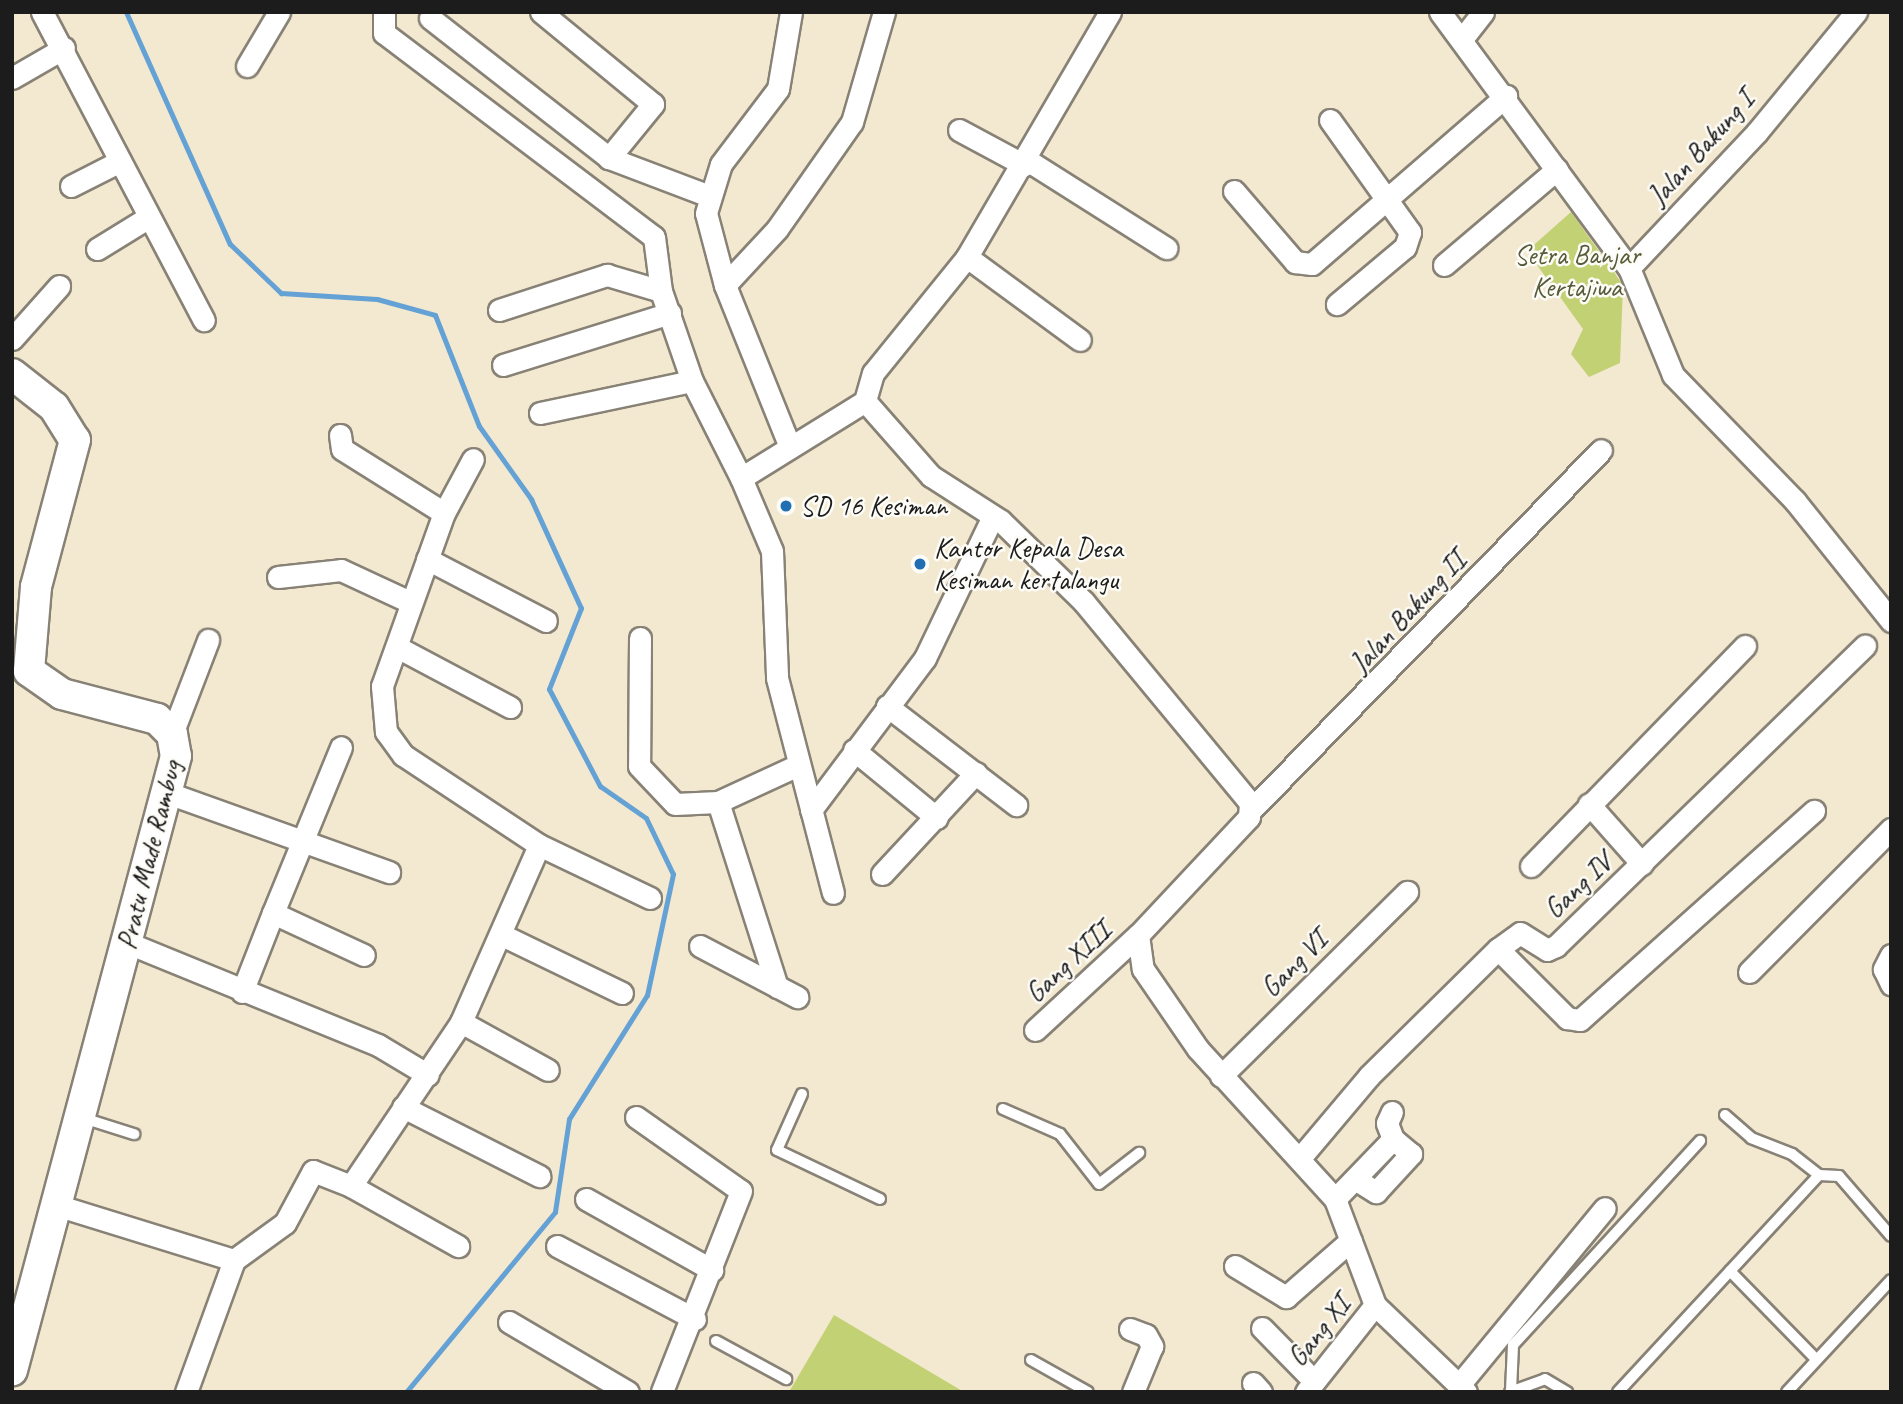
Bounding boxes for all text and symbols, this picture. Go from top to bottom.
street label: Jalan Bakung I [1640,83,1762,213]
park label: Setra Banjar Kertajiwa [1514,238,1640,304]
place label: SD 16 Kesiman [800,489,947,523]
marker: SD 16 Kesiman [778,498,794,514]
place label: Kantor Kepala Desa Kesiman kertalangu [934,531,1121,597]
street label: Jalan Bakung II [1343,544,1473,680]
marker: Kantor Kepala Desa Kesiman kertalangu [912,556,928,572]
street label: Pratu Made Rambug [109,756,189,954]
street label: Gang IV [1537,846,1619,926]
street label: Gang XIII [1019,914,1117,1010]
street label: Gang VI [1254,924,1334,1004]
street label: Gang XI [1281,1289,1357,1373]

